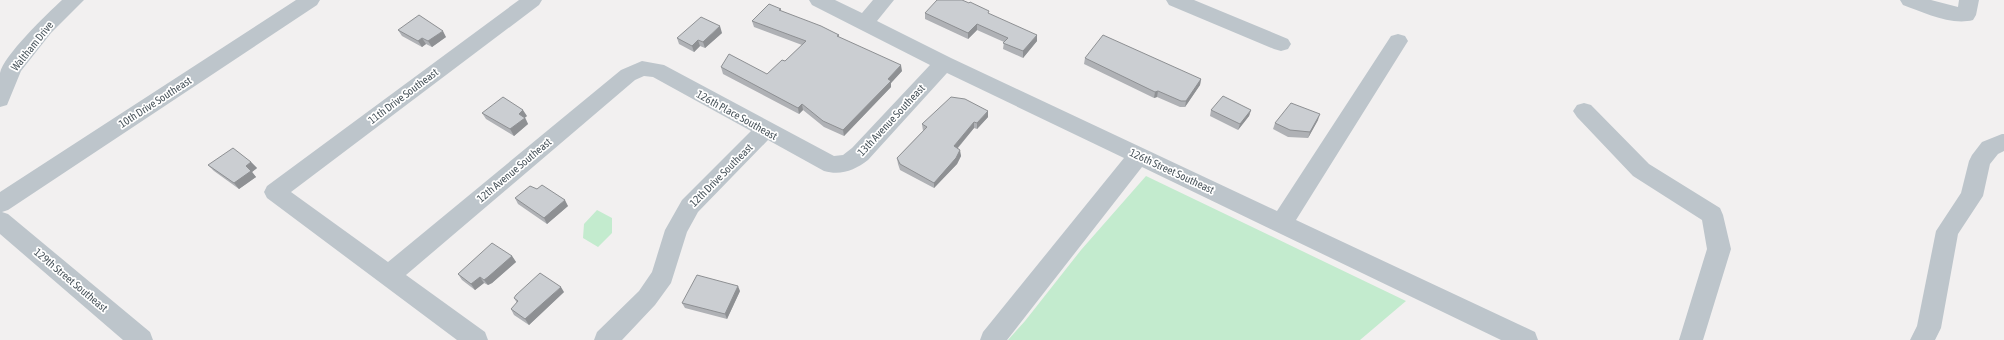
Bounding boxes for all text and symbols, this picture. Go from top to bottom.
street label: Waltham Drive [8,19,56,73]
street label: 11th Drive Southeast [366,66,440,126]
street label: 10th Drive Southeast [117,74,193,130]
street label: 13th Avenue Southeast [855,82,927,158]
street label: 126th Place Southeast [695,88,779,142]
street label: 12th Avenue Southeast [474,135,554,205]
street label: 12th Drive Southeast [687,141,755,209]
street label: 126th Street Southeast [1128,146,1216,196]
street label: 129th Street Southeast [32,246,110,314]

